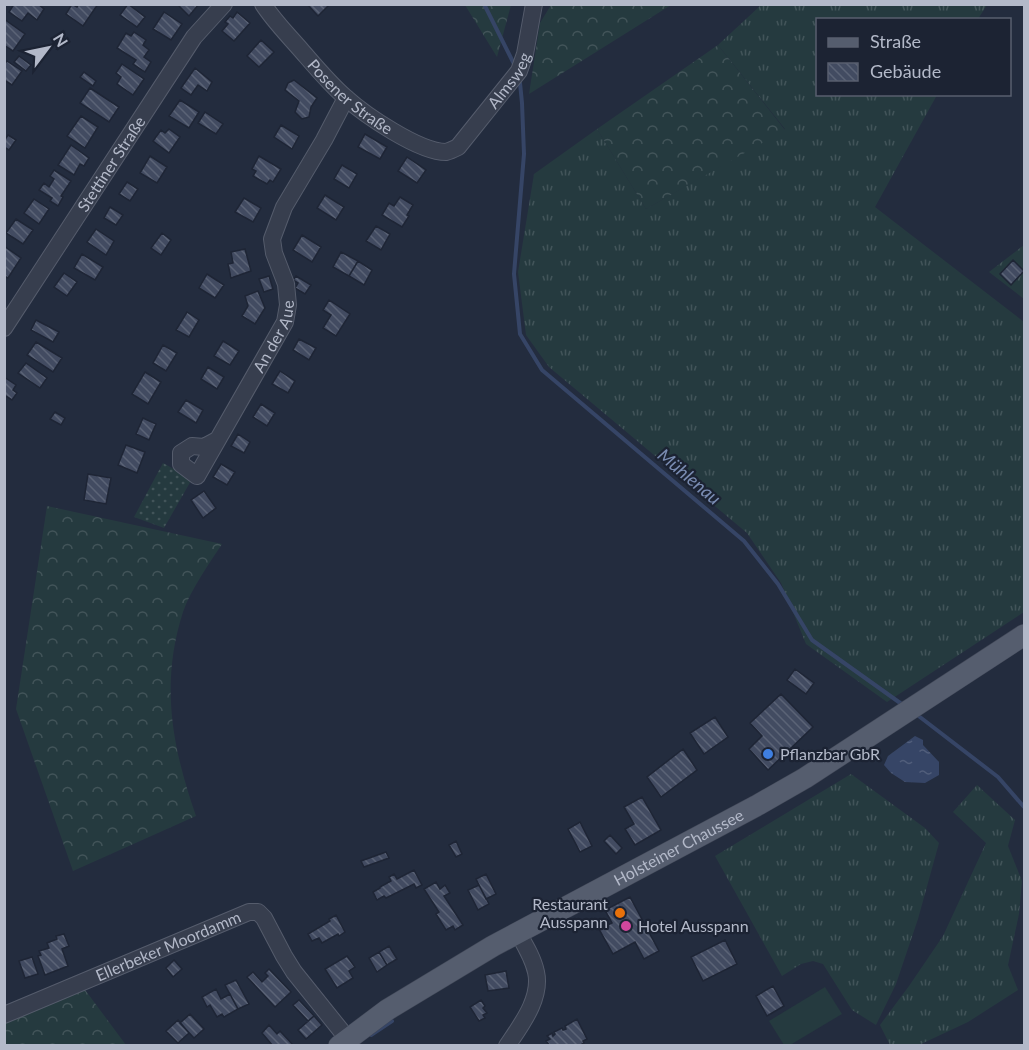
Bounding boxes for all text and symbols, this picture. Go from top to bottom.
north arrow [18,18,78,78]
legend [816,18,1011,96]
text: N [50,30,72,50]
text: Straße [870,30,921,52]
street label: Almsweg [483,50,534,112]
street label: Posener Straße [304,55,396,138]
text: Gebäude [870,60,941,82]
street label: Stettiner Straße [73,112,149,215]
street label: An der Aue [248,299,297,375]
water label: Mühlenau [654,444,726,509]
place label: Pflanzbar GbR [780,744,880,763]
marker: Pflanzbar GbR [761,747,775,761]
street label: Holsteiner Chaussee [610,805,746,889]
place label: Restaurant Ausspann [532,894,608,931]
marker: Restaurant Ausspann [613,906,627,920]
street label: Ellerbeker Moordamm [92,907,243,984]
place label: Hotel Ausspann [638,916,749,935]
marker: Hotel Ausspann [619,919,633,933]

